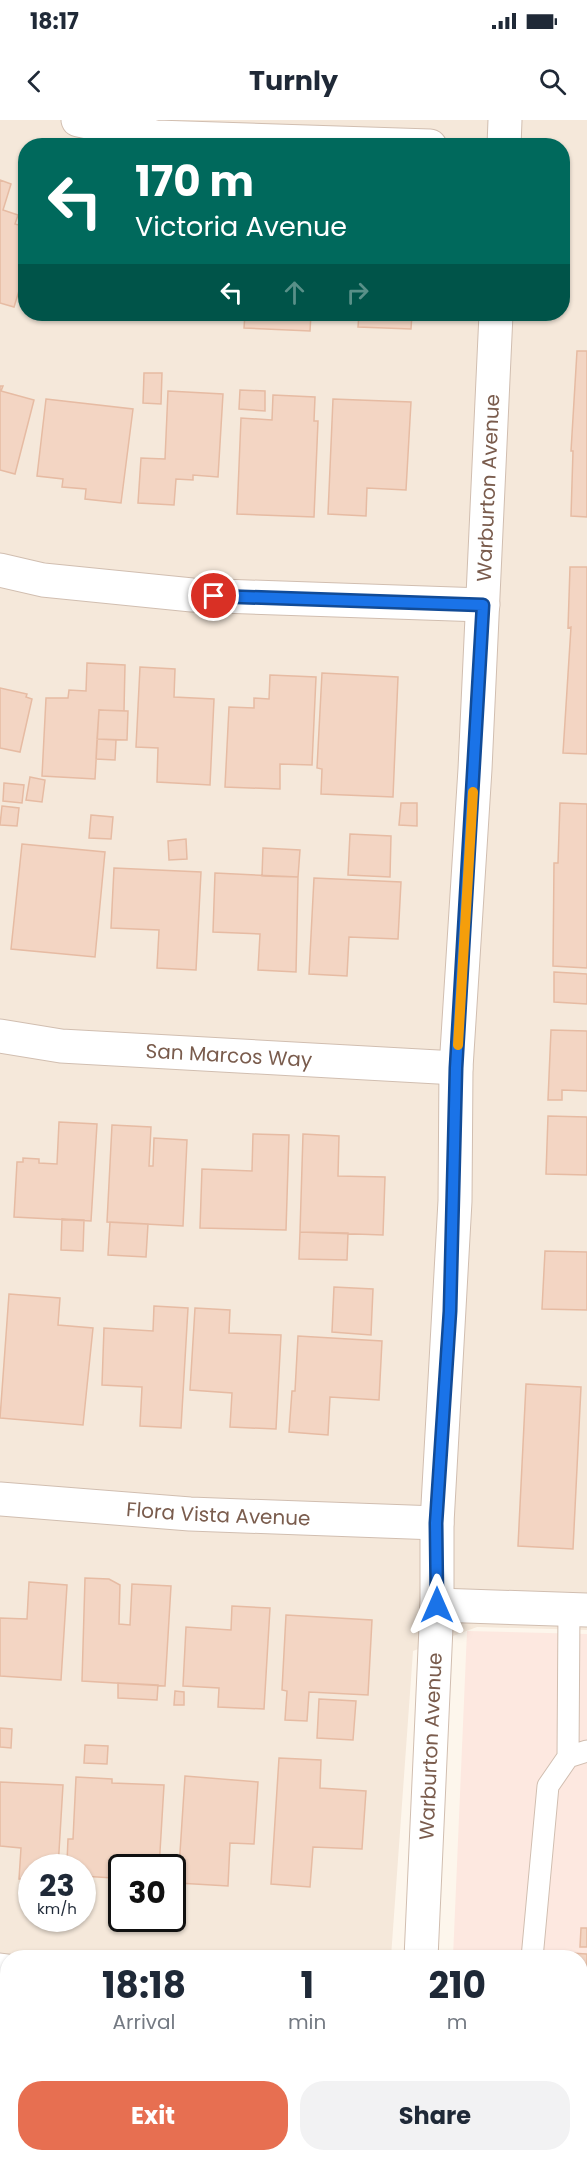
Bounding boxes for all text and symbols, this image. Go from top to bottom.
text: 18:17 [30,6,79,37]
text: Turnly [249,62,338,99]
icon: back [18,65,51,98]
icon: search [536,65,569,98]
text: 170 m [135,152,254,211]
icon: left [36,162,114,240]
text: Victoria Avenue [135,208,347,245]
icon: left [215,276,248,309]
icon: ahead [278,276,311,309]
icon: right [341,276,374,309]
street label: Warburton Avenue [470,393,506,582]
pin [188,570,239,621]
icon: arrive [197,579,230,612]
street label: San Marcos Way [145,1037,313,1074]
street label: Flora Vista Avenue [125,1495,311,1532]
position arrow [405,1573,469,1637]
street label: Warburton Avenue [412,1652,449,1841]
speed limit sign: 30 [108,1854,186,1932]
text: 23 [39,1864,75,1907]
text: km/h [37,1898,77,1919]
text: 18:18 [102,1960,186,2011]
text: 1 [300,1960,314,2011]
text: 210 [428,1960,486,2011]
text: Arrival [113,2008,176,2036]
text: min [288,2008,326,2036]
text: m [447,2008,467,2036]
button: Exit [18,2081,288,2150]
button: Share [300,2081,570,2150]

